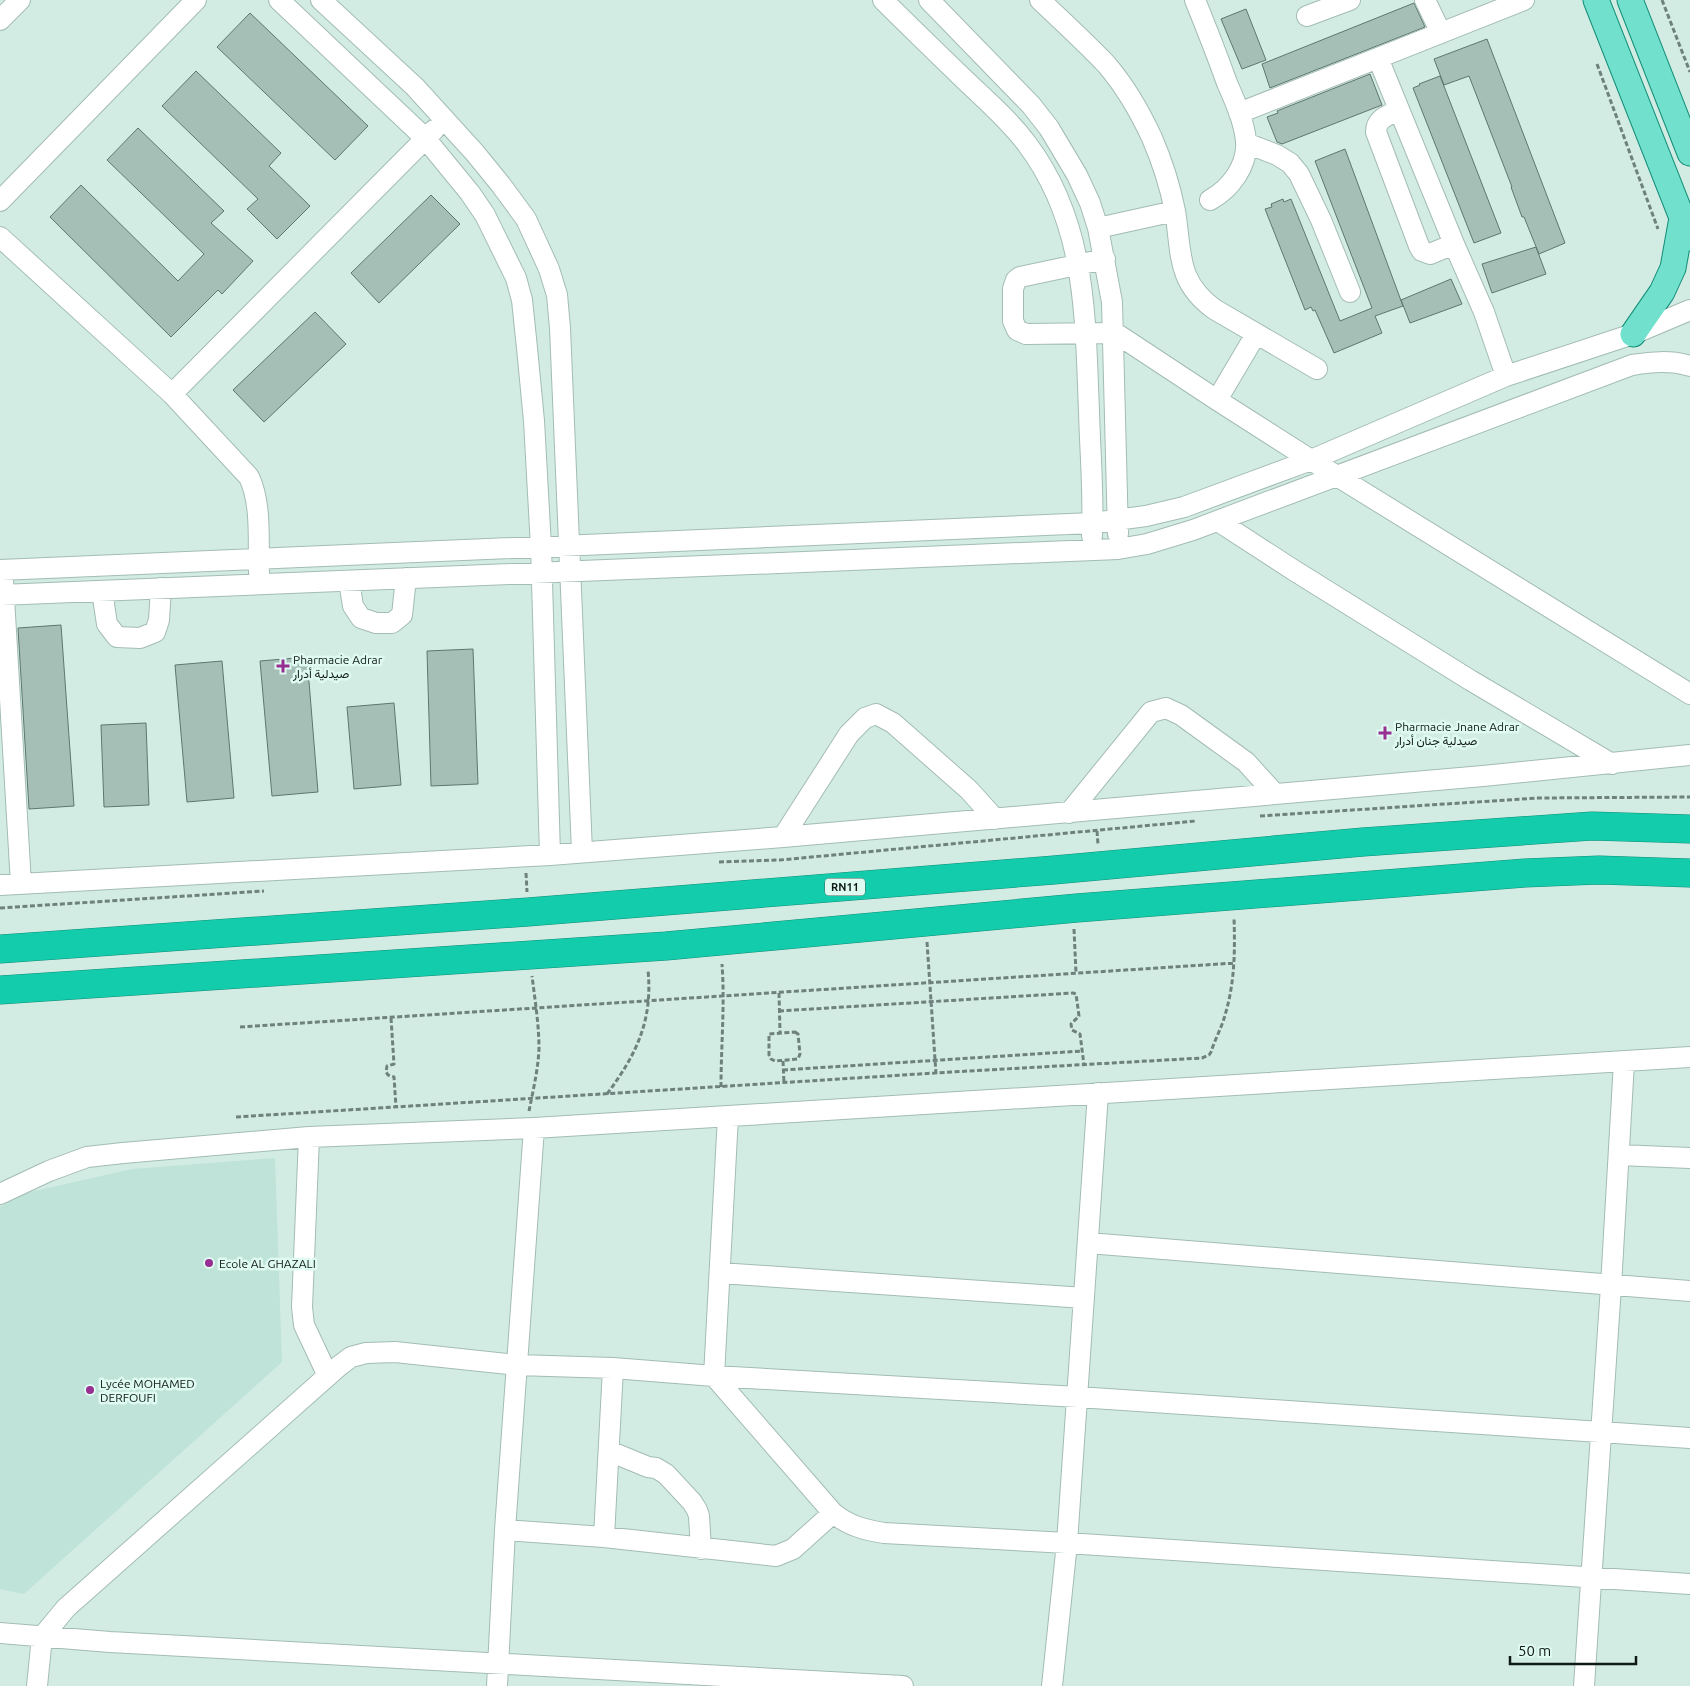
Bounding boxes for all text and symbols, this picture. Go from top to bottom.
place label: Pharmacie Adrar صيدلية أدرار [292,653,383,682]
marker: Pharmacie Adrar صيدلية أدرار [277,660,289,672]
place label: Pharmacie Jnane Adrar صيدلية جنان أدرار [1394,720,1520,749]
marker: Pharmacie Jnane Adrar صيدلية جنان أدرار [1379,727,1391,739]
road number: RN11 [825,879,865,896]
marker: Ecole AL GHAZALI [203,1257,215,1269]
place label: Ecole AL GHAZALI [219,1257,316,1270]
place label: Lycée MOHAMED DERFOUFI [100,1377,195,1404]
marker: Lycée MOHAMED DERFOUFI [84,1384,96,1396]
scale bar [1510,1634,1636,1666]
text: 50 m [1518,1642,1551,1659]

